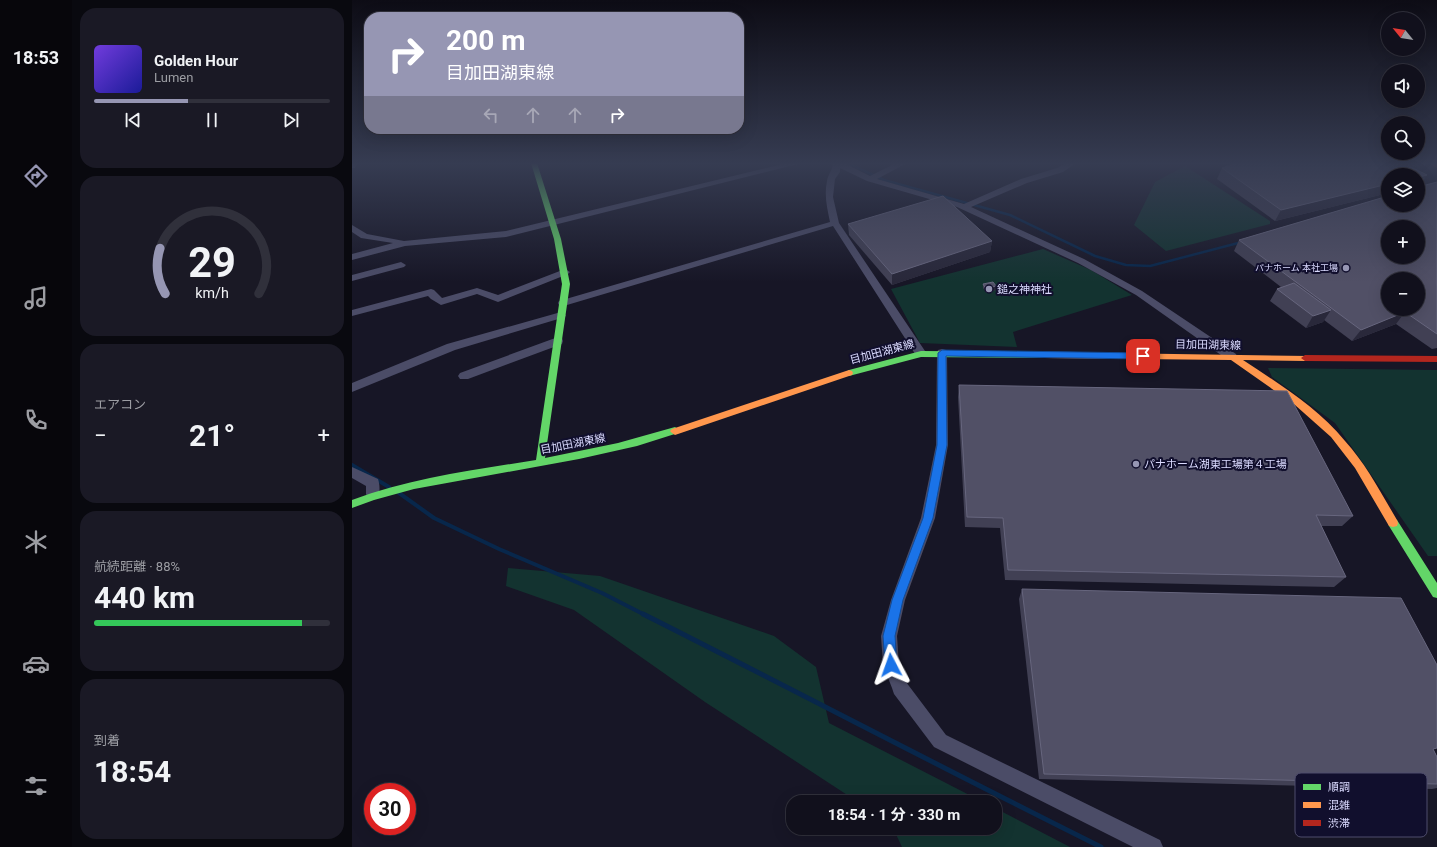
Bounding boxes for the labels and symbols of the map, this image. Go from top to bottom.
north arrow [1381,12,1425,56]
place label: パナホーム 本社工場 [1255,263,1338,273]
marker: パナホーム 本社工場 [1341,263,1351,273]
place label: 鎚之神神社 [997,283,1052,296]
marker: 鎚之神神社 [984,284,994,294]
street label: 目加田湖東線 [848,337,916,367]
street label: 目加田湖東線 [1175,338,1241,352]
pin [1126,339,1160,373]
street label: 目加田湖東線 [539,431,607,457]
place label: パナホーム湖東工場第４工場 [1144,458,1287,471]
marker: パナホーム湖東工場第４工場 [1131,459,1141,469]
position arrow [870,644,912,686]
legend [1295,773,1427,837]
text: 順調 [1328,781,1350,794]
speed limit sign: 30 [364,783,416,835]
text: 混雑 [1328,799,1350,812]
text: 渋滞 [1328,817,1350,830]

